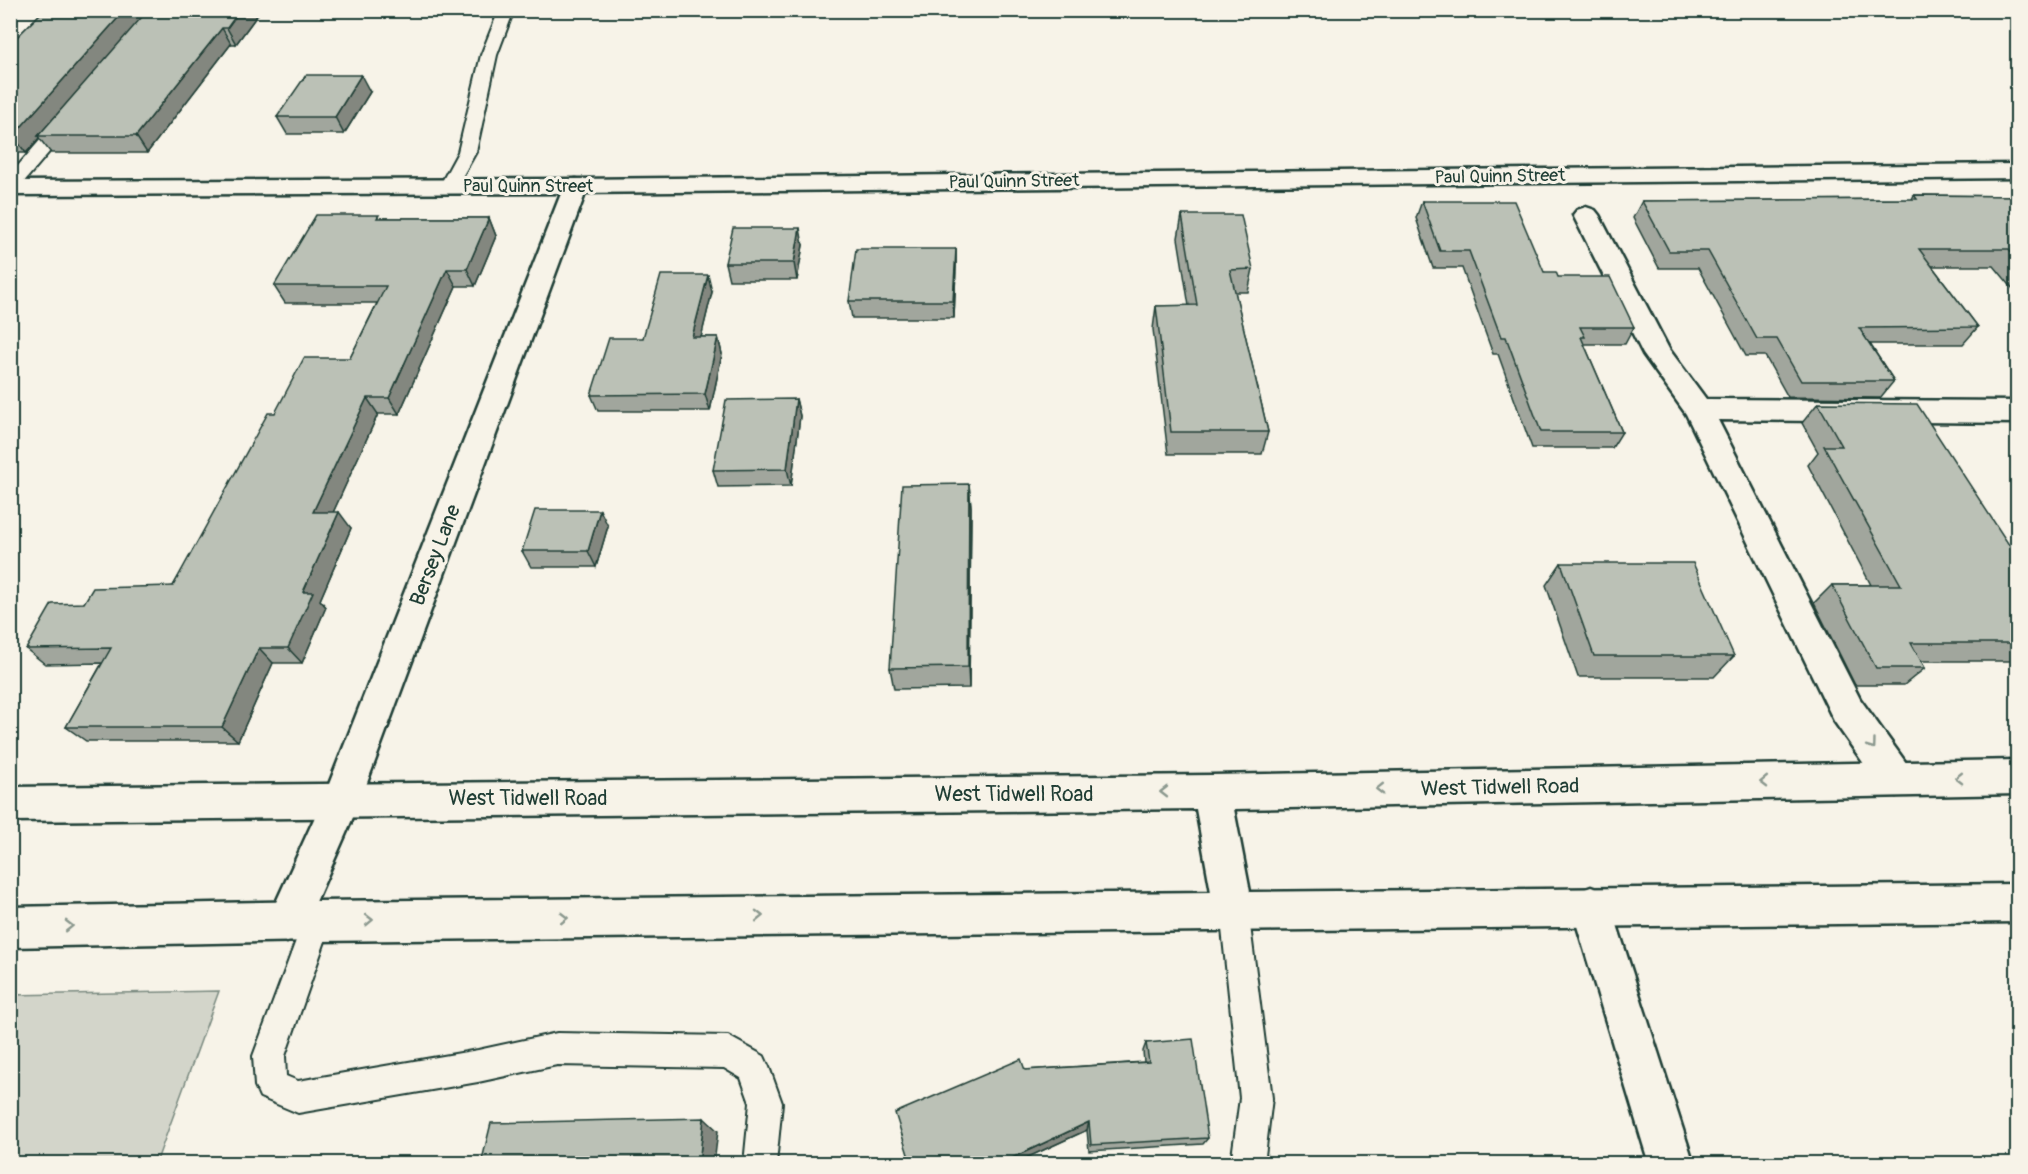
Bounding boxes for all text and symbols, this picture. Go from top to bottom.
street label: Paul Quinn Street [1434,164,1566,189]
street label: Paul Quinn Street [948,169,1080,194]
street label: Paul Quinn Street [463,175,594,198]
street label: Bersey Lane [404,500,467,610]
one-way arrow [1865,738,1876,749]
one-way arrow [1955,772,1964,784]
street label: West Tidwell Road [1420,773,1580,802]
one-way arrow [1760,776,1769,788]
street label: West Tidwell Road [935,781,1093,808]
one-way arrow [1376,783,1385,795]
street label: West Tidwell Road [449,785,607,812]
one-way arrow [1160,786,1169,798]
one-way arrow [754,910,763,922]
one-way arrow [559,912,568,924]
one-way arrow [364,914,373,926]
one-way arrow [64,920,73,932]

